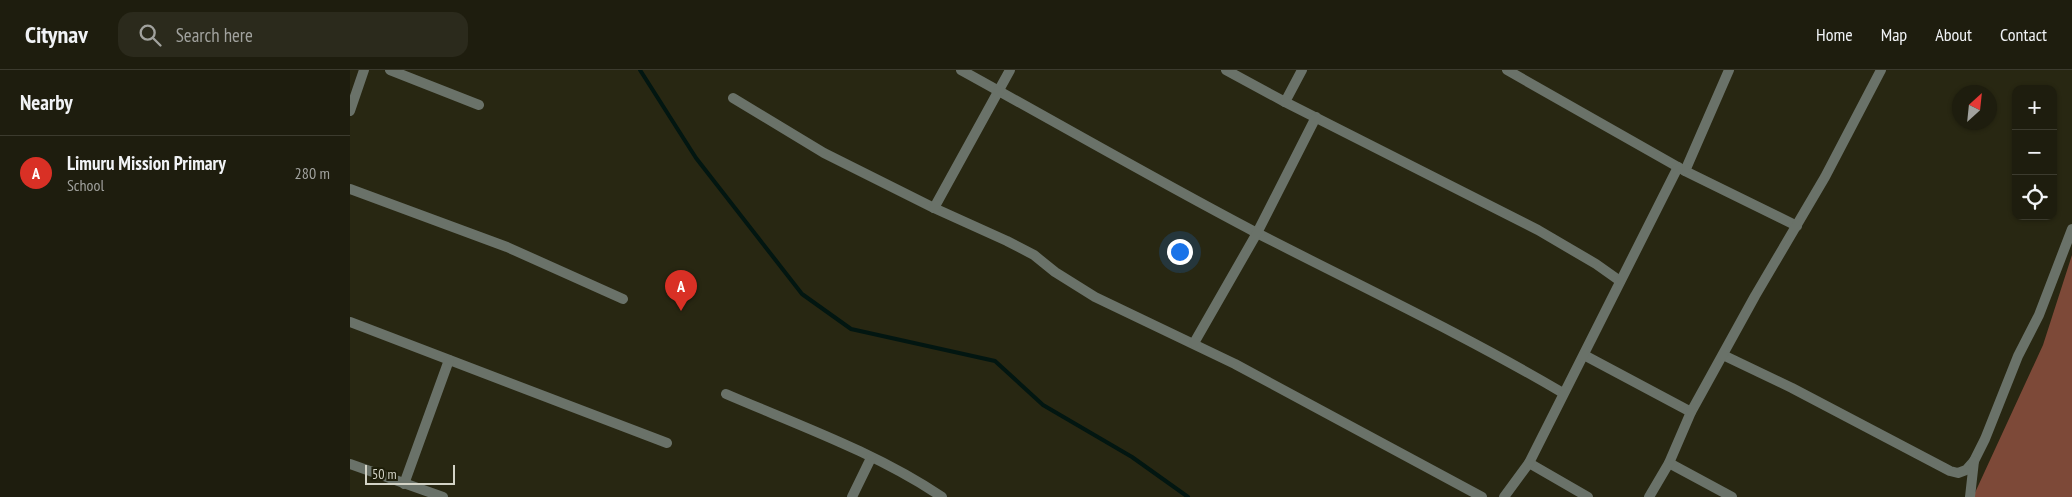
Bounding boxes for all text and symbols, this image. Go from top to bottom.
search box [118,12,468,57]
text: Citynav [25,19,88,50]
icon: search [136,21,164,49]
text: Search here [176,23,253,47]
text: Home [1816,23,1853,46]
text: Map [1881,23,1907,46]
text: About [1935,23,1972,46]
text: Contact [2000,23,2047,46]
north arrow [1952,85,1997,130]
map controls [2012,85,2057,220]
button: + [2012,85,2057,130]
text: Nearby [20,89,73,116]
button: − [2012,130,2057,175]
text: Limuru Mission Primary [67,151,226,175]
text: A [32,163,40,183]
text: 280 m [295,163,330,183]
text: School [67,175,104,195]
button: locate [2012,175,2057,220]
your location [1167,239,1193,265]
pin: A [665,270,697,311]
scale bar [365,462,455,485]
text: 50 m [372,465,397,483]

